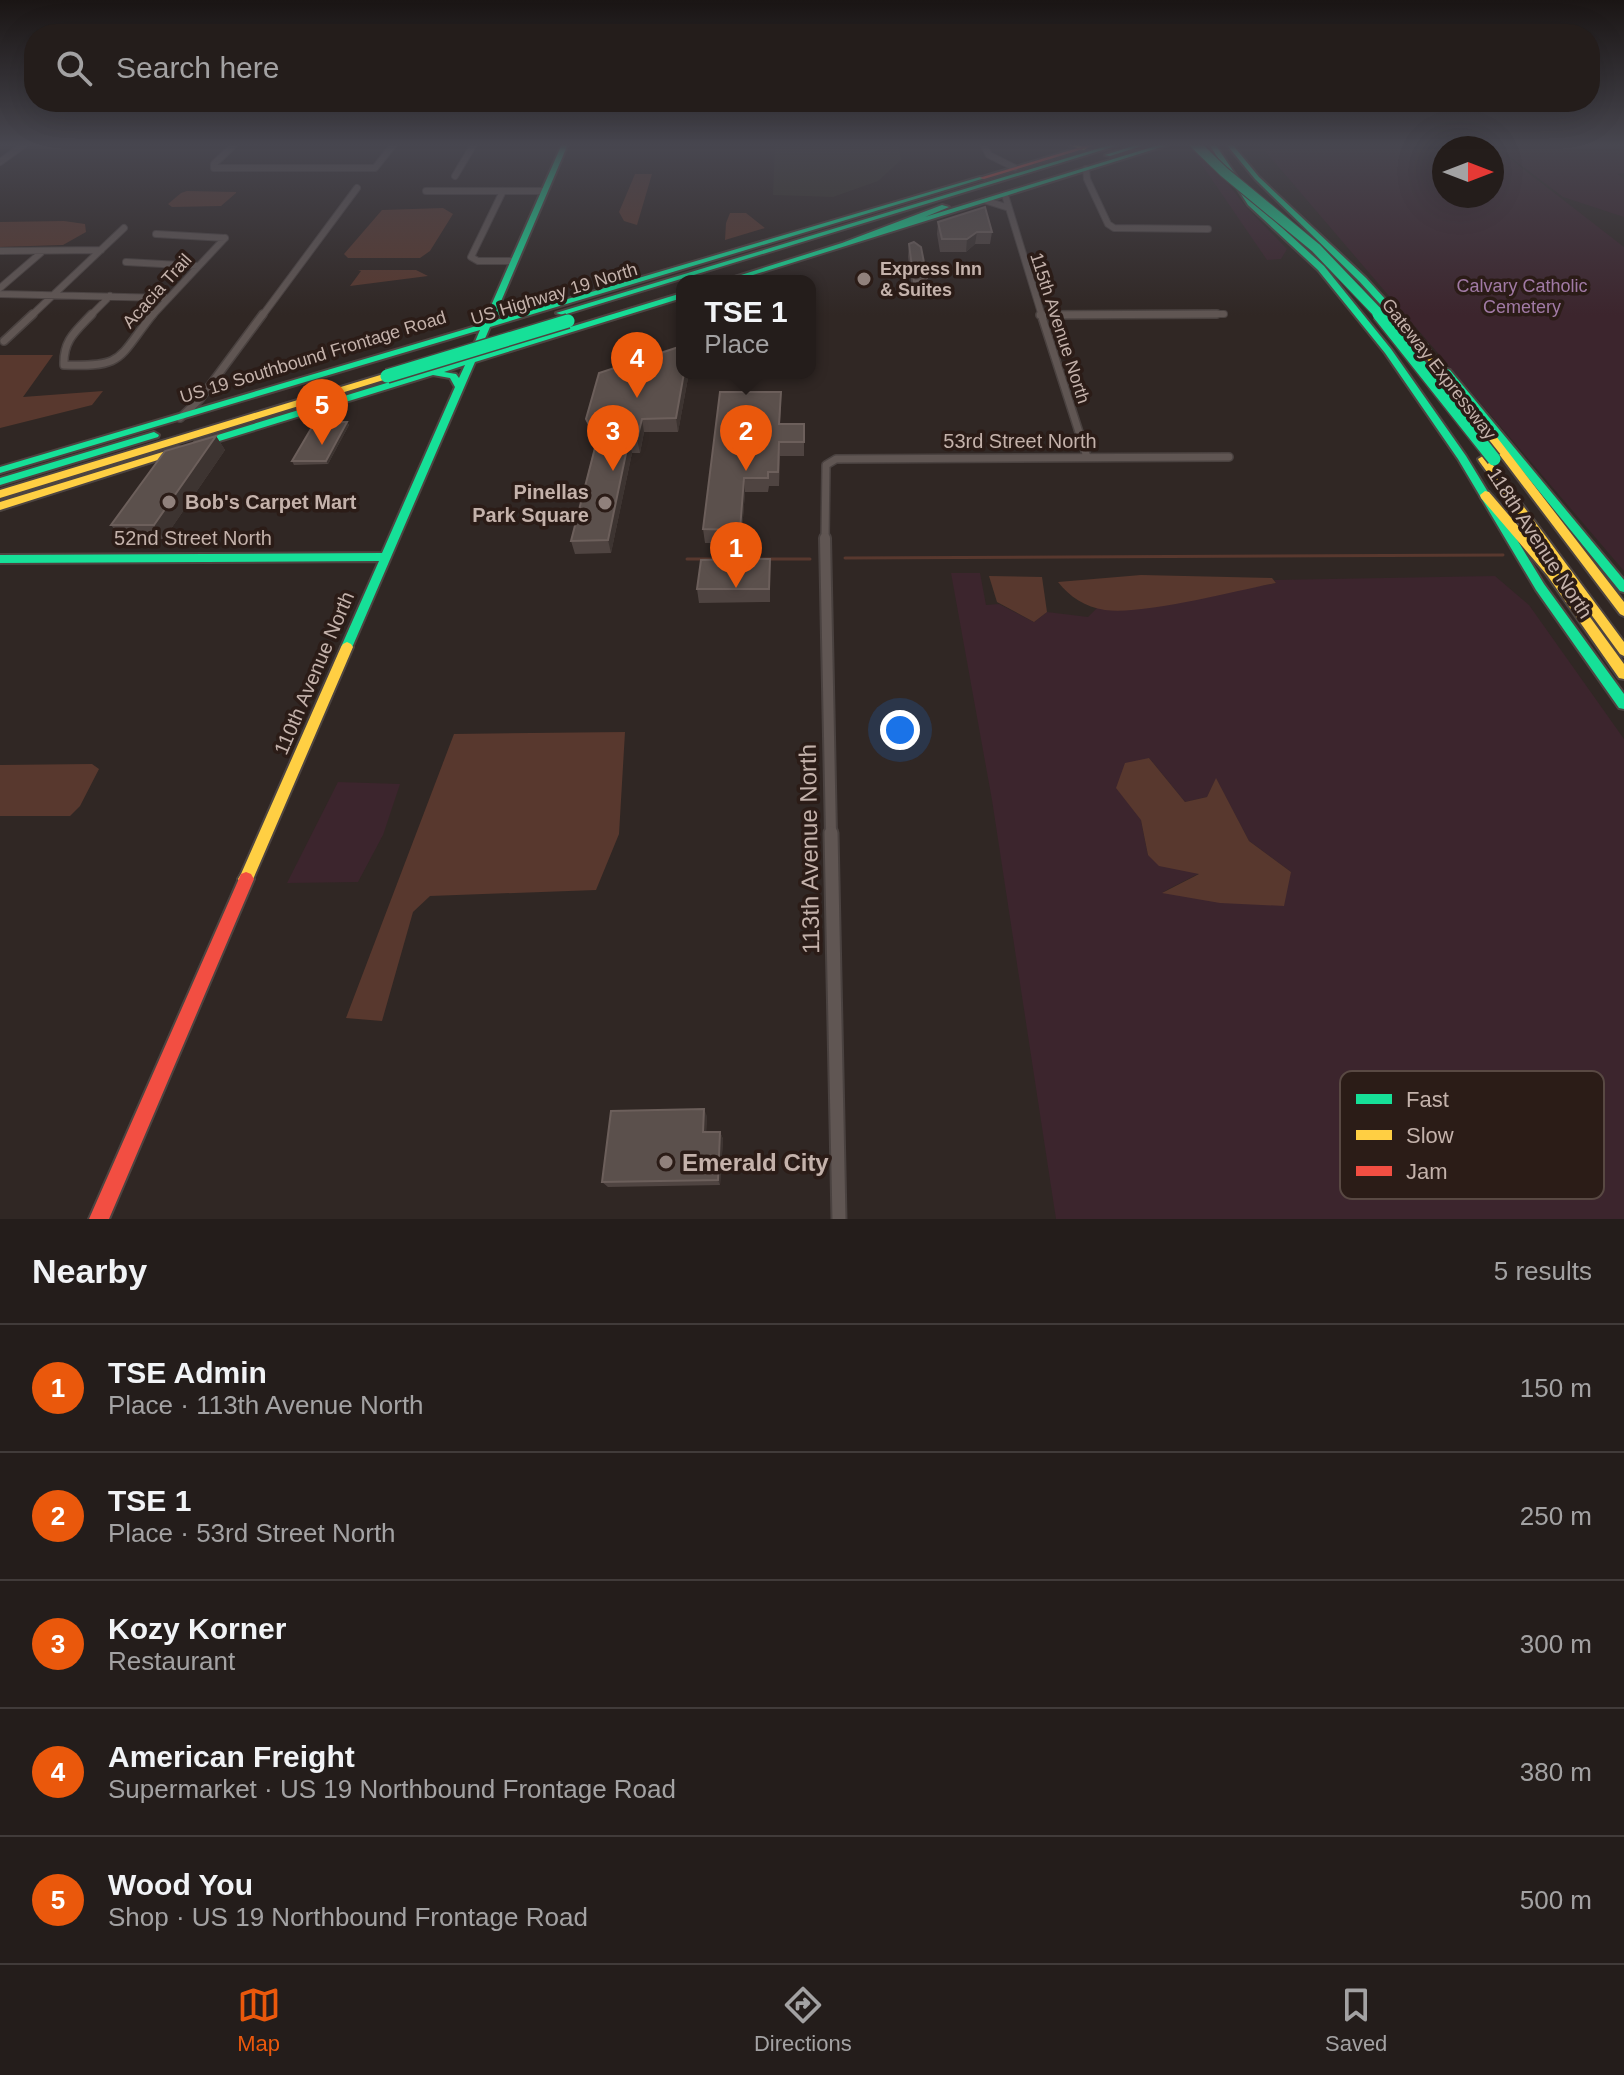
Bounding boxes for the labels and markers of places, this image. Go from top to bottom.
place label: Express Inn & Suites [880,259,982,300]
marker: Express Inn & Suites [855,270,873,288]
pin: 4 [611,332,663,398]
pin: 5 [296,379,348,445]
pin: 3 [587,405,639,471]
pin: 2 [720,405,772,471]
place label: Pinellas Park Square [472,481,589,526]
place label: Bob's Carpet Mart [185,491,357,513]
marker: Bob's Carpet Mart [160,493,178,511]
marker: Pinellas Park Square [596,494,614,512]
pin: 1 [710,522,762,588]
place label: Emerald City [682,1149,829,1176]
marker: Emerald City [657,1153,675,1171]

